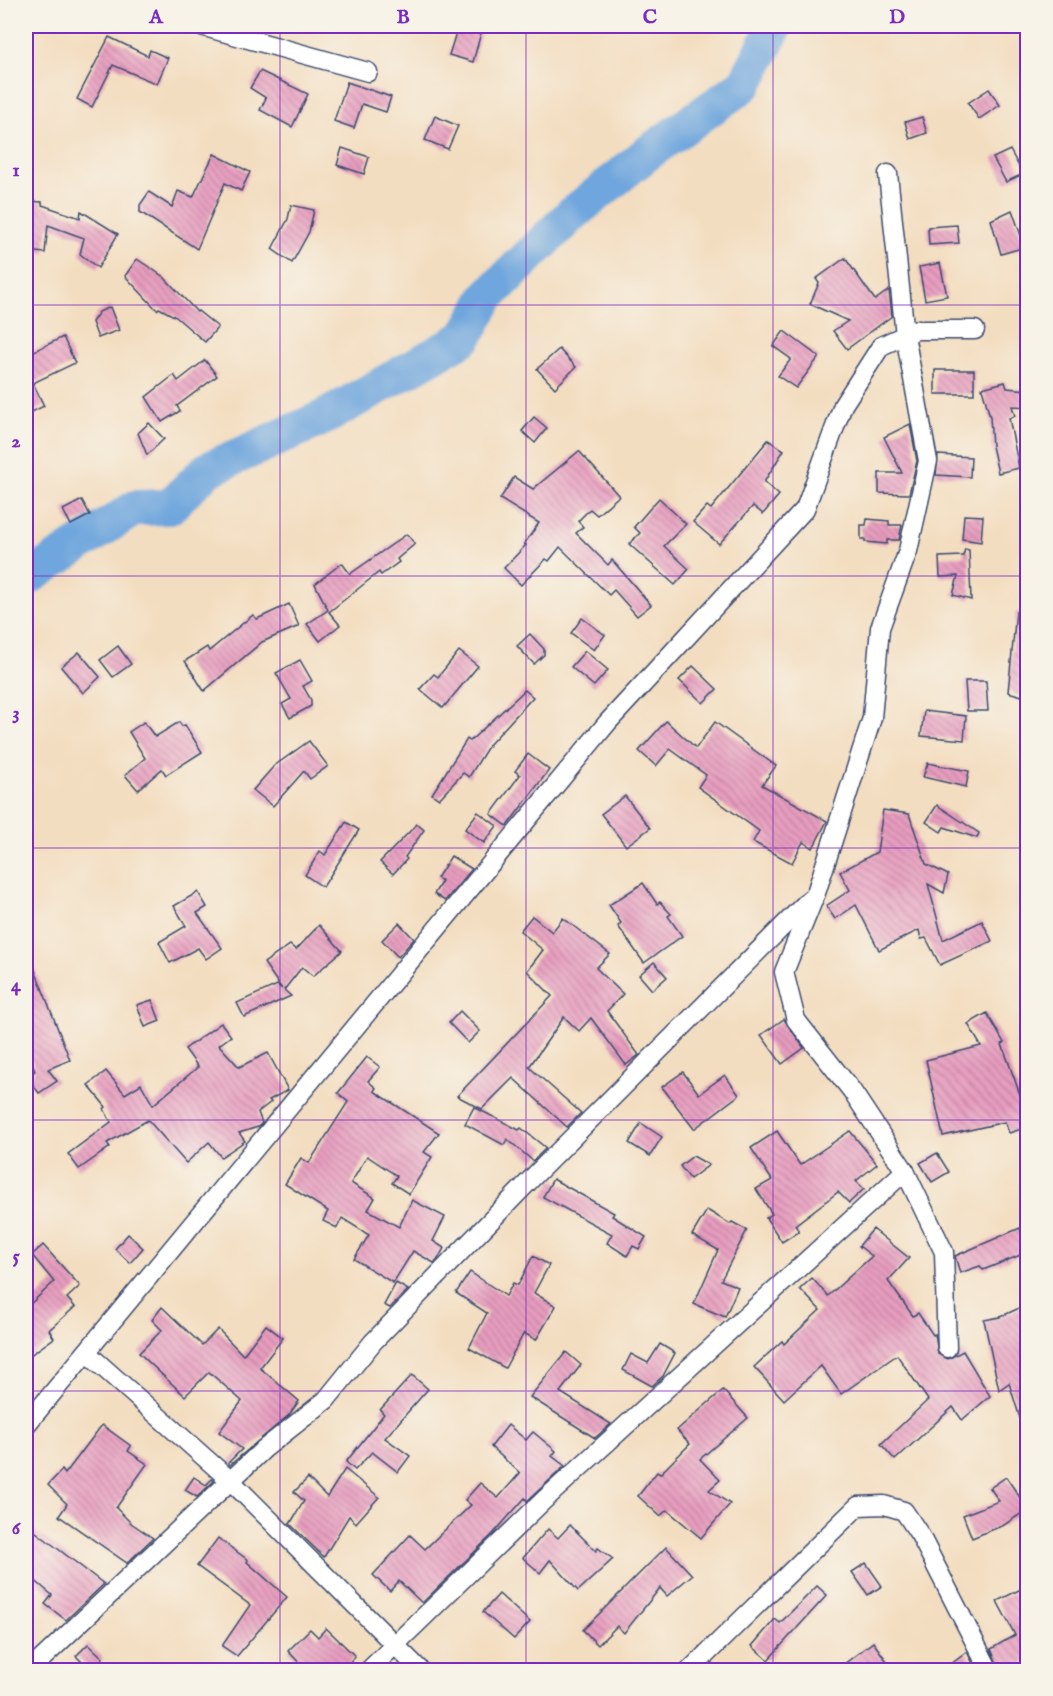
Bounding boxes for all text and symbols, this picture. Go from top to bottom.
text: A [148,5,164,30]
text: B [396,5,410,30]
text: C [643,5,657,30]
text: D [889,5,905,30]
text: 1 [12,158,20,183]
text: 2 [11,429,21,454]
text: 3 [12,701,20,726]
text: 4 [11,973,22,998]
text: 5 [12,1244,20,1269]
text: 6 [12,1516,22,1541]

